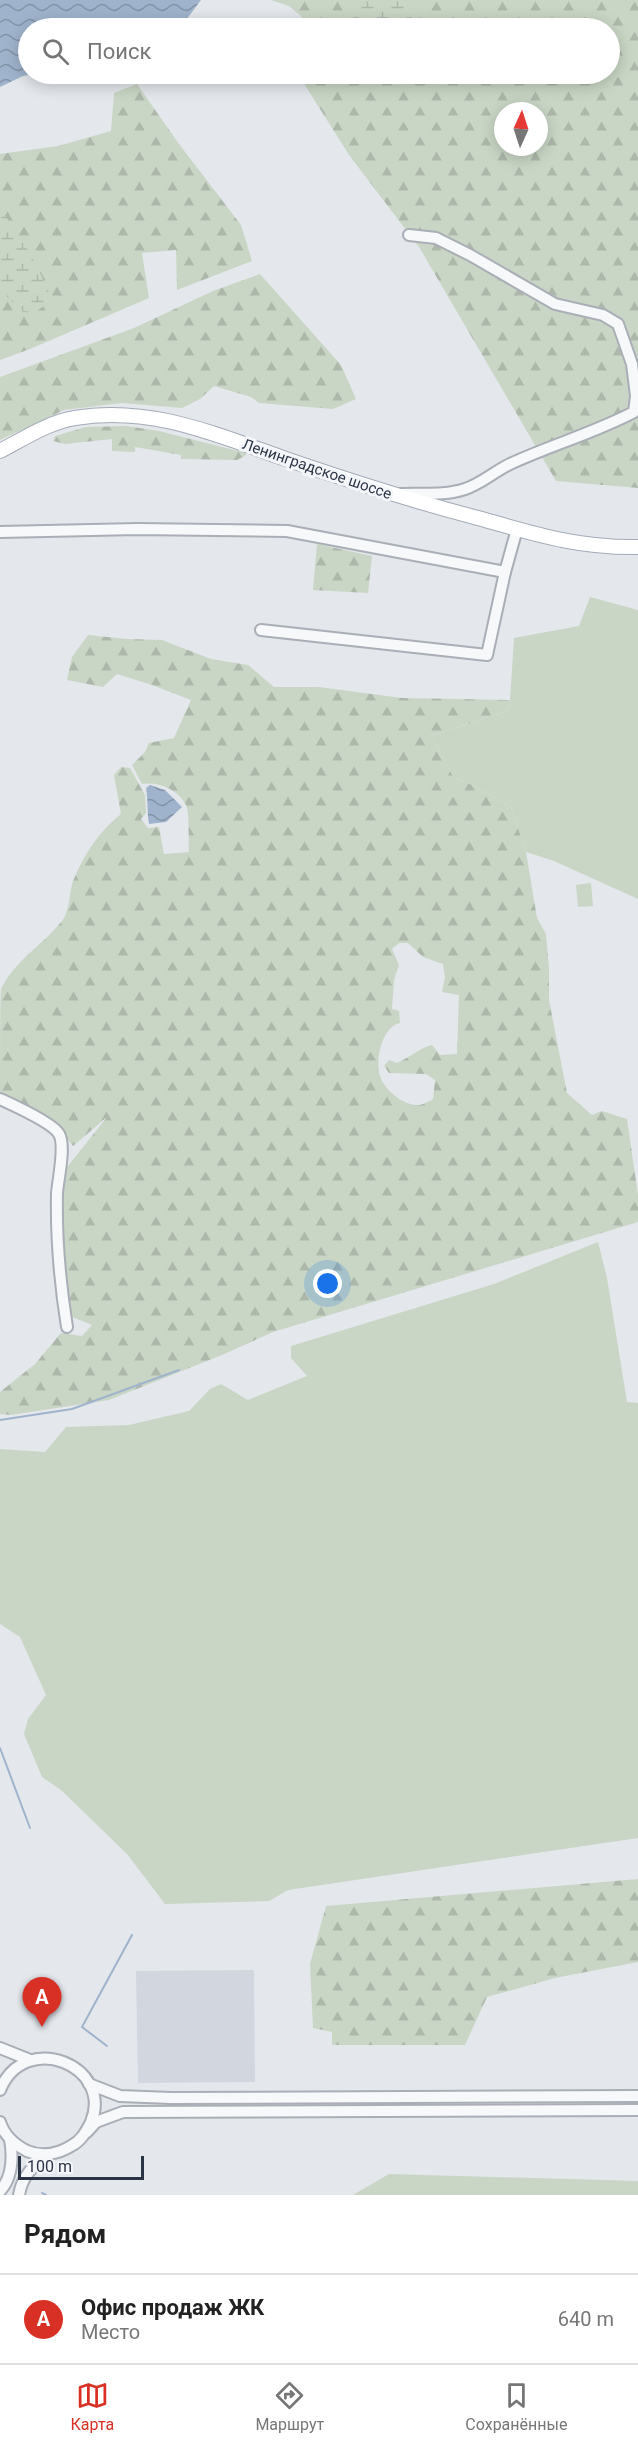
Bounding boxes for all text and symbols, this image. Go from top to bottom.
search box [18,18,620,84]
icon: search [39,35,72,68]
text: Поиск [87,39,151,64]
north arrow [494,102,548,156]
street label: Ленинградское шоссе [240,435,394,503]
your location [313,1269,342,1298]
pin: A [22,1978,62,2027]
scale bar [18,2153,144,2180]
text: 100 m [27,2157,72,2176]
text: Рядом [24,2219,106,2249]
text: Офис продаж ЖК [81,2295,264,2320]
text: A [37,2307,50,2331]
text: 640 m [558,2307,614,2331]
text: Место [81,2320,140,2344]
tab: Карта [71,2379,114,2434]
tab: Маршрут [255,2379,324,2434]
tab: Сохранённые [465,2379,567,2434]

